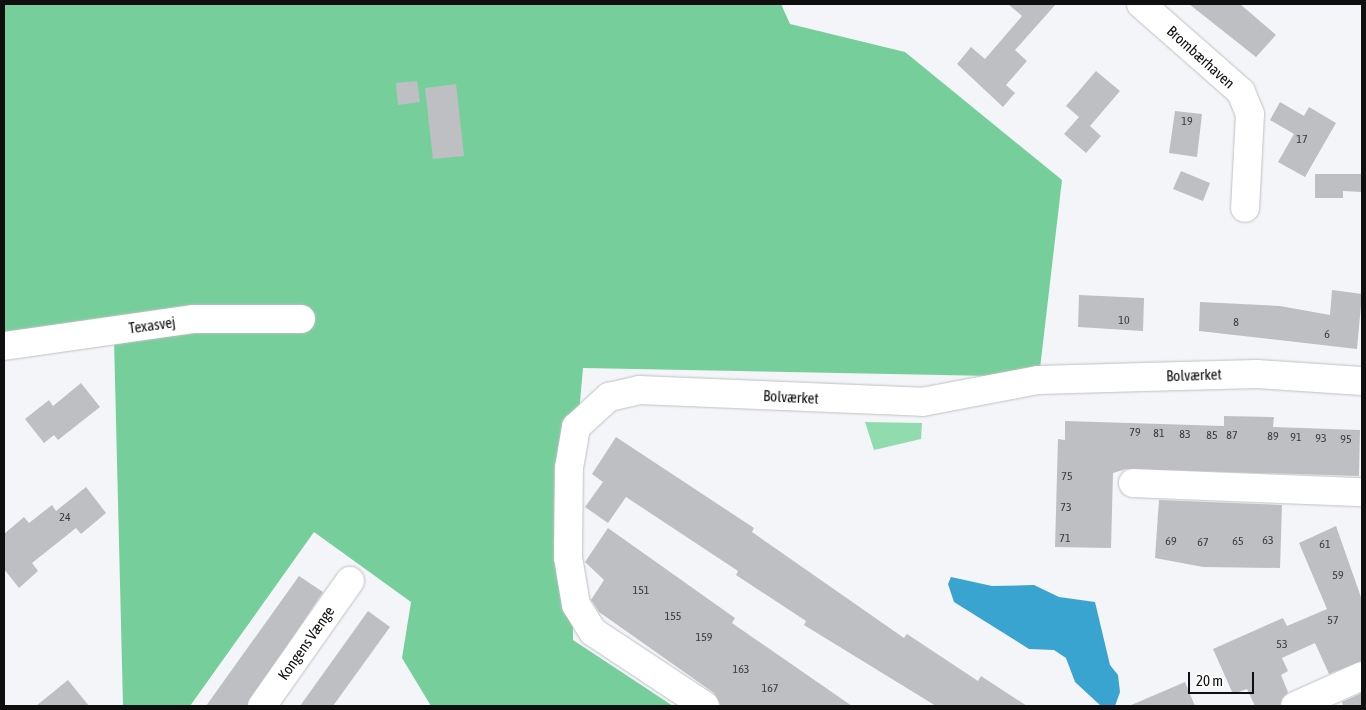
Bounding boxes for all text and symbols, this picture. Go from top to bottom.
street label: Brombærhaven [1163,22,1239,92]
house number: 19 [1181,115,1193,129]
house number: 17 [1296,133,1308,147]
street label: Texasvej [127,313,177,337]
house number: 10 [1118,314,1130,328]
house number: 8 [1233,316,1239,330]
house number: 6 [1324,328,1330,342]
street label: Bolværket [1166,365,1222,385]
street label: Bolværket [763,387,819,407]
house number: 79 [1129,426,1141,440]
house number: 81 [1153,427,1165,441]
house number: 83 [1179,428,1191,442]
house number: 85 [1206,429,1218,443]
house number: 87 [1226,429,1238,443]
house number: 89 [1267,430,1279,444]
house number: 91 [1290,431,1302,445]
house number: 93 [1315,432,1327,446]
house number: 95 [1340,433,1352,447]
house number: 75 [1061,470,1073,484]
house number: 73 [1060,501,1072,515]
house number: 24 [59,511,71,525]
house number: 71 [1059,532,1071,546]
house number: 63 [1262,534,1274,548]
house number: 69 [1165,535,1177,549]
house number: 65 [1232,535,1244,549]
house number: 67 [1197,536,1209,550]
house number: 61 [1319,538,1331,552]
house number: 59 [1332,569,1344,583]
house number: 151 [633,584,649,598]
street label: Kongens Vænge [274,603,338,683]
house number: 155 [665,610,681,624]
house number: 57 [1327,614,1339,628]
house number: 159 [696,631,712,645]
house number: 53 [1276,638,1288,652]
scale bar [1191,662,1257,694]
house number: 163 [733,663,749,677]
text: 20 m [1196,672,1223,689]
house number: 167 [762,682,778,696]

